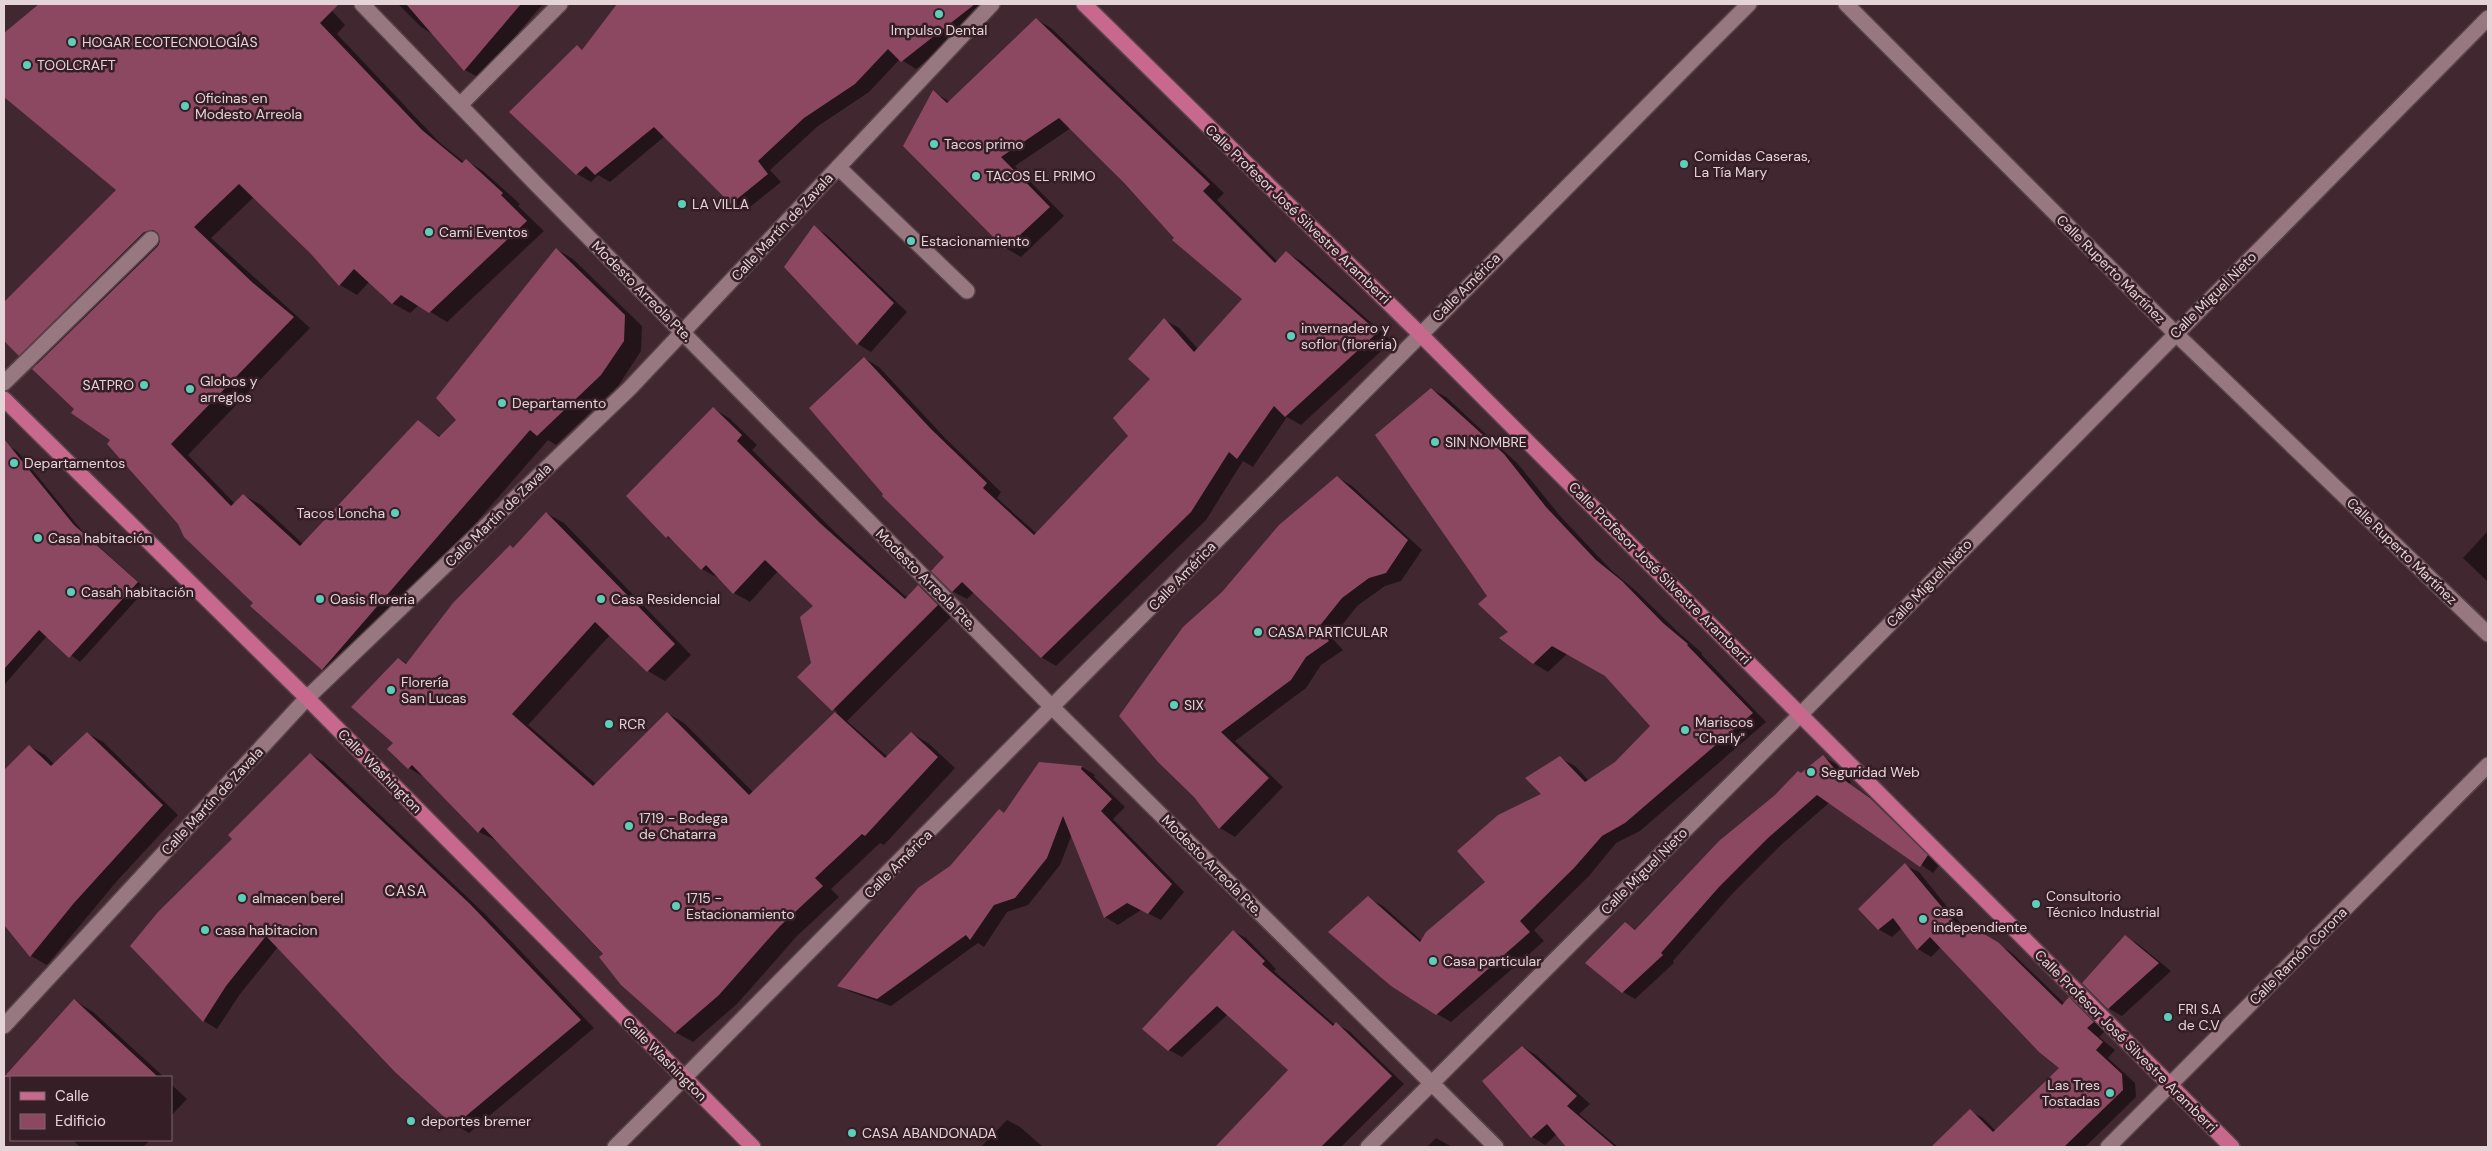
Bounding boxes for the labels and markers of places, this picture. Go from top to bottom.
marker: Impulso Dental [933,8,945,20]
place label: Impulso Dental [891,21,987,39]
place label: HOGAR ECOTECNOLOGÍAS [82,33,258,51]
marker: HOGAR ECOTECNOLOGÍAS [66,36,78,48]
place label: TOOLCRAFT [37,56,116,74]
marker: TOOLCRAFT [21,59,33,71]
place label: Oficinas en Modesto Arreola [195,89,302,123]
marker: Oficinas en Modesto Arreola [179,100,191,112]
place label: Tacos primo [944,135,1024,153]
marker: Tacos primo [928,138,940,150]
place label: Comidas Caseras, La Tía Mary [1694,147,1811,181]
marker: Comidas Caseras, La Tía Mary [1678,158,1690,170]
place label: TACOS EL PRIMO [986,167,1096,185]
marker: TACOS EL PRIMO [970,170,982,182]
place label: LA VILLA [692,195,749,213]
marker: LA VILLA [676,198,688,210]
place label: Cami Eventos [439,223,528,241]
marker: Cami Eventos [423,226,435,238]
place label: Estacionamiento [921,232,1029,250]
marker: Estacionamiento [905,235,917,247]
place label: invernadero y soflor (floreria) [1301,319,1397,353]
marker: invernadero y soflor (floreria) [1285,330,1297,342]
place label: Globos y arreglos [200,372,258,406]
place label: SATPRO [83,376,134,394]
marker: SATPRO [138,379,150,391]
marker: Globos y arreglos [184,383,196,395]
place label: Departamento [512,394,606,412]
marker: Departamento [496,397,508,409]
place label: SIN NOMBRE [1445,433,1527,451]
marker: SIN NOMBRE [1429,436,1441,448]
place label: Departamentos [24,454,125,472]
marker: Departamentos [8,457,20,469]
place label: Tacos Loncha [296,504,385,522]
marker: Tacos Loncha [389,507,401,519]
place label: Casa habitación [48,529,153,547]
marker: Casa habitación [32,532,44,544]
place label: Casah habitación [81,583,194,601]
marker: Casah habitación [65,586,77,598]
place label: Oasis floreria [330,590,415,608]
place label: Casa Residencial [611,590,720,608]
marker: Oasis floreria [314,593,326,605]
marker: Casa Residencial [595,593,607,605]
place label: CASA PARTICULAR [1268,623,1388,641]
marker: CASA PARTICULAR [1252,626,1264,638]
place label: Florería San Lucas [401,673,467,707]
marker: Florería San Lucas [385,684,397,696]
place label: SIX [1184,696,1204,714]
marker: SIX [1168,699,1180,711]
place label: Mariscos "Charly" [1695,713,1753,747]
place label: RCR [619,715,646,733]
marker: RCR [603,718,615,730]
marker: Mariscos "Charly" [1679,724,1691,736]
place label: Seguridad Web [1821,763,1920,781]
marker: Seguridad Web [1805,766,1817,778]
place label: 1719 - Bodega de Chatarra [639,809,728,843]
marker: 1719 - Bodega de Chatarra [623,820,635,832]
place label: Consultorio Técnico Industrial [2046,887,2160,921]
place label: almacen berel [252,889,343,907]
place label: 1715 - Estacionamiento [686,889,794,923]
marker: almacen berel [236,892,248,904]
marker: Consultorio Técnico Industrial [2030,898,2042,910]
marker: 1715 - Estacionamiento [670,900,682,912]
place label: casa independiente [1933,902,2027,936]
marker: casa independiente [1917,913,1929,925]
place label: casa habitacion [215,921,318,939]
marker: casa habitacion [199,924,211,936]
place label: Casa particular [1443,952,1541,970]
marker: Casa particular [1427,955,1439,967]
place label: FRI S.A de C.V [2178,1000,2221,1034]
marker: FRI S.A de C.V [2162,1011,2174,1023]
place label: Las Tres Tostadas [2042,1076,2100,1110]
marker: Las Tres Tostadas [2104,1087,2116,1099]
place label: deportes bremer [421,1112,531,1130]
marker: deportes bremer [405,1115,417,1127]
place label: CASA ABANDONADA [862,1124,996,1142]
marker: CASA ABANDONADA [846,1127,858,1139]

